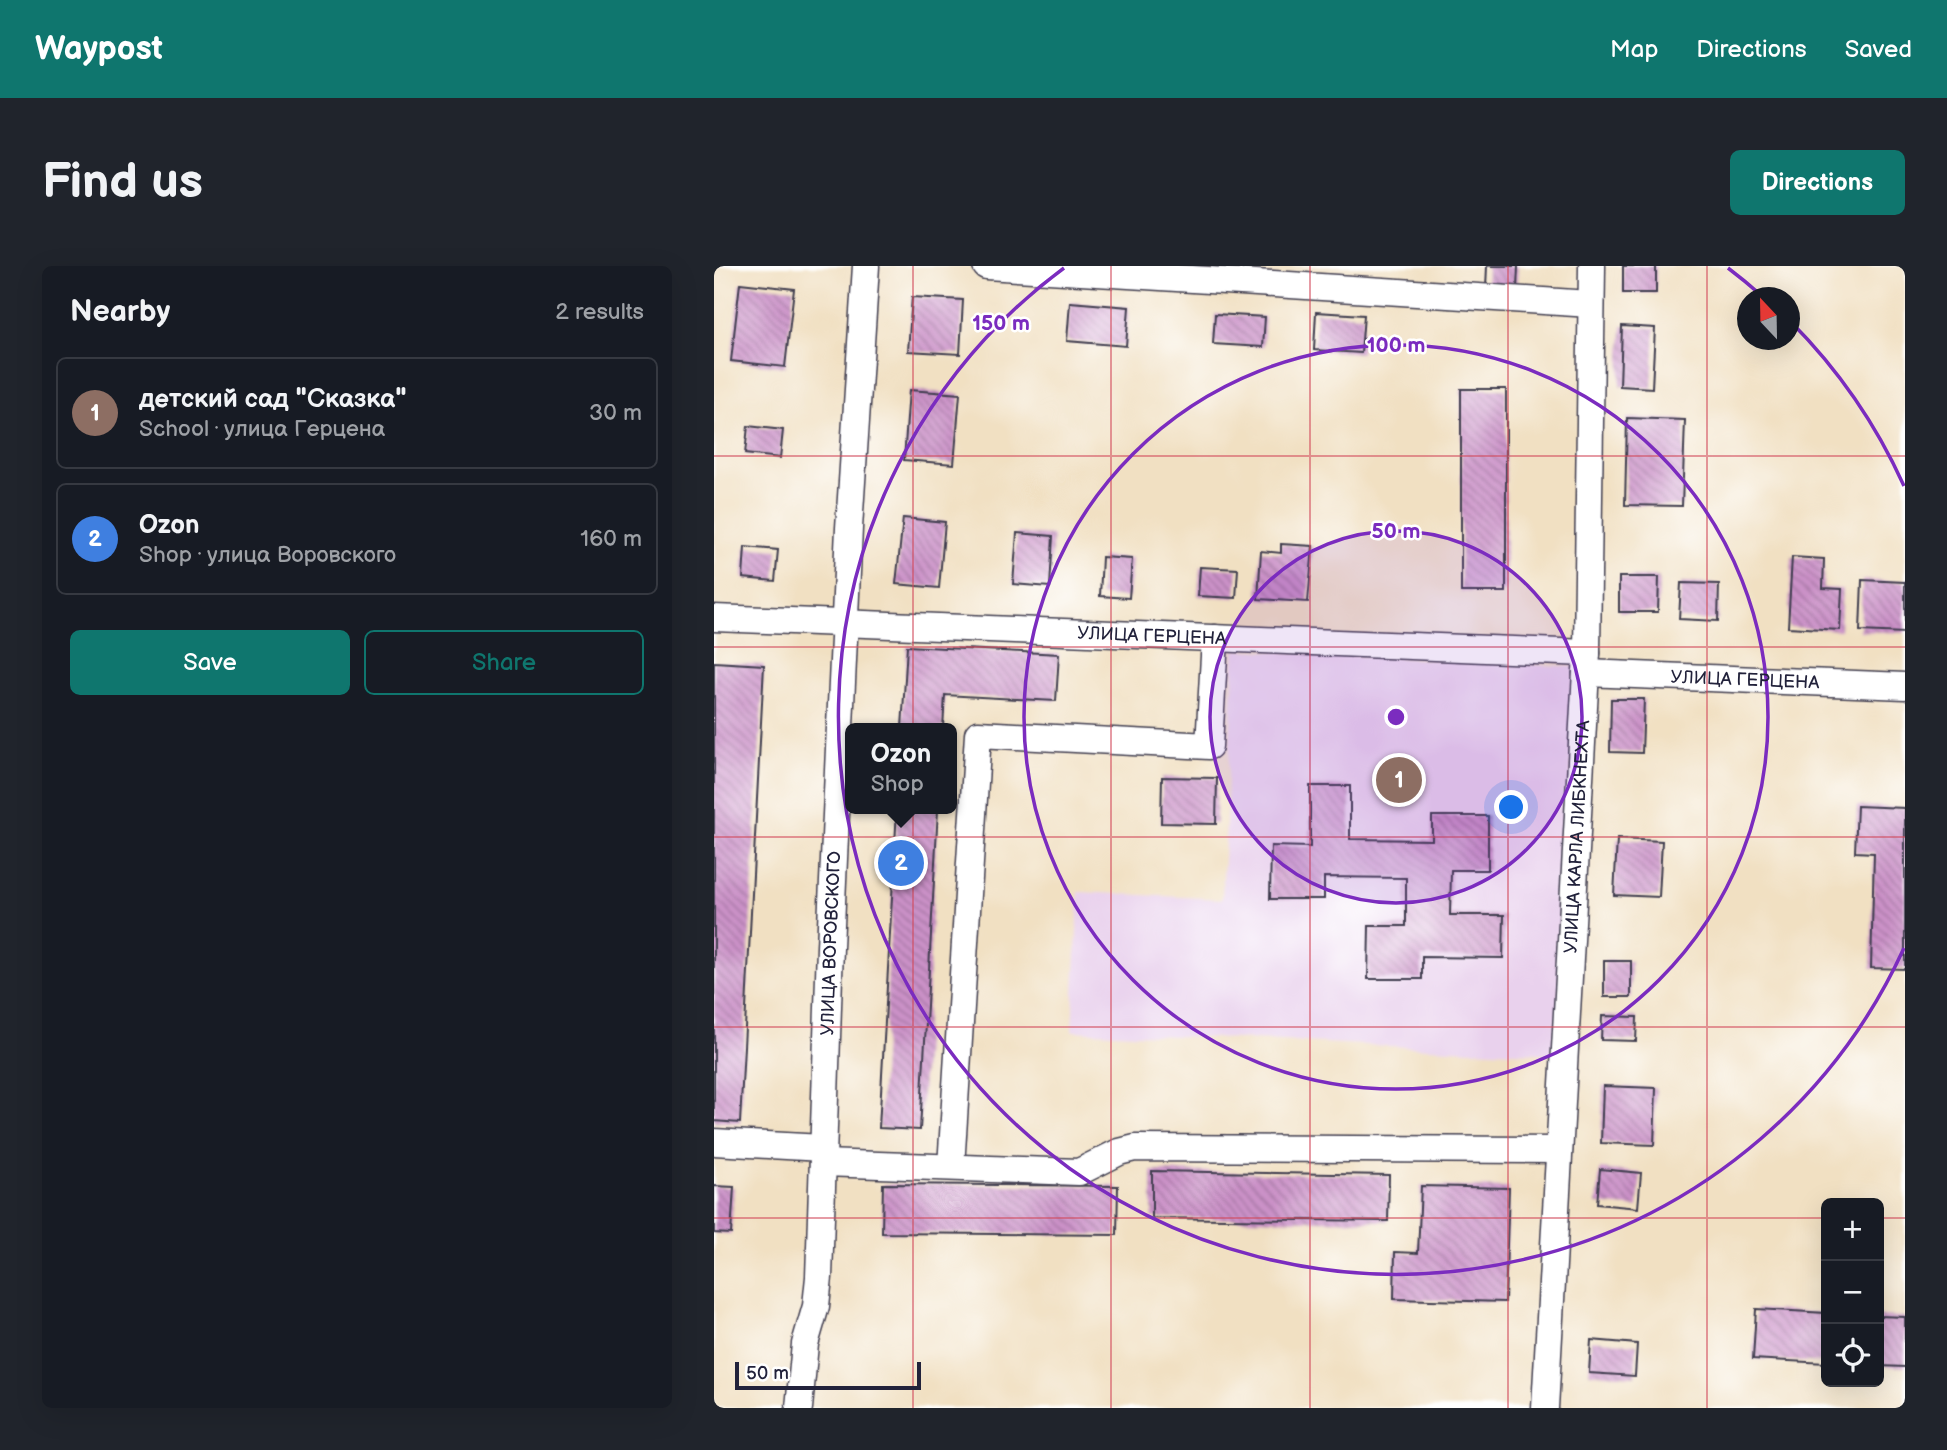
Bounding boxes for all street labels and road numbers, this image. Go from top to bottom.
street label: УЛИЦА ГЕРЦЕНА [1077,622,1227,649]
street label: УЛИЦА ГЕРЦЕНА [1670,666,1820,693]
street label: УЛИЦА КАРЛА ЛИБКНЕХТА [1560,720,1594,954]
street label: УЛИЦА ВОРОВСКОГО [817,850,845,1036]

